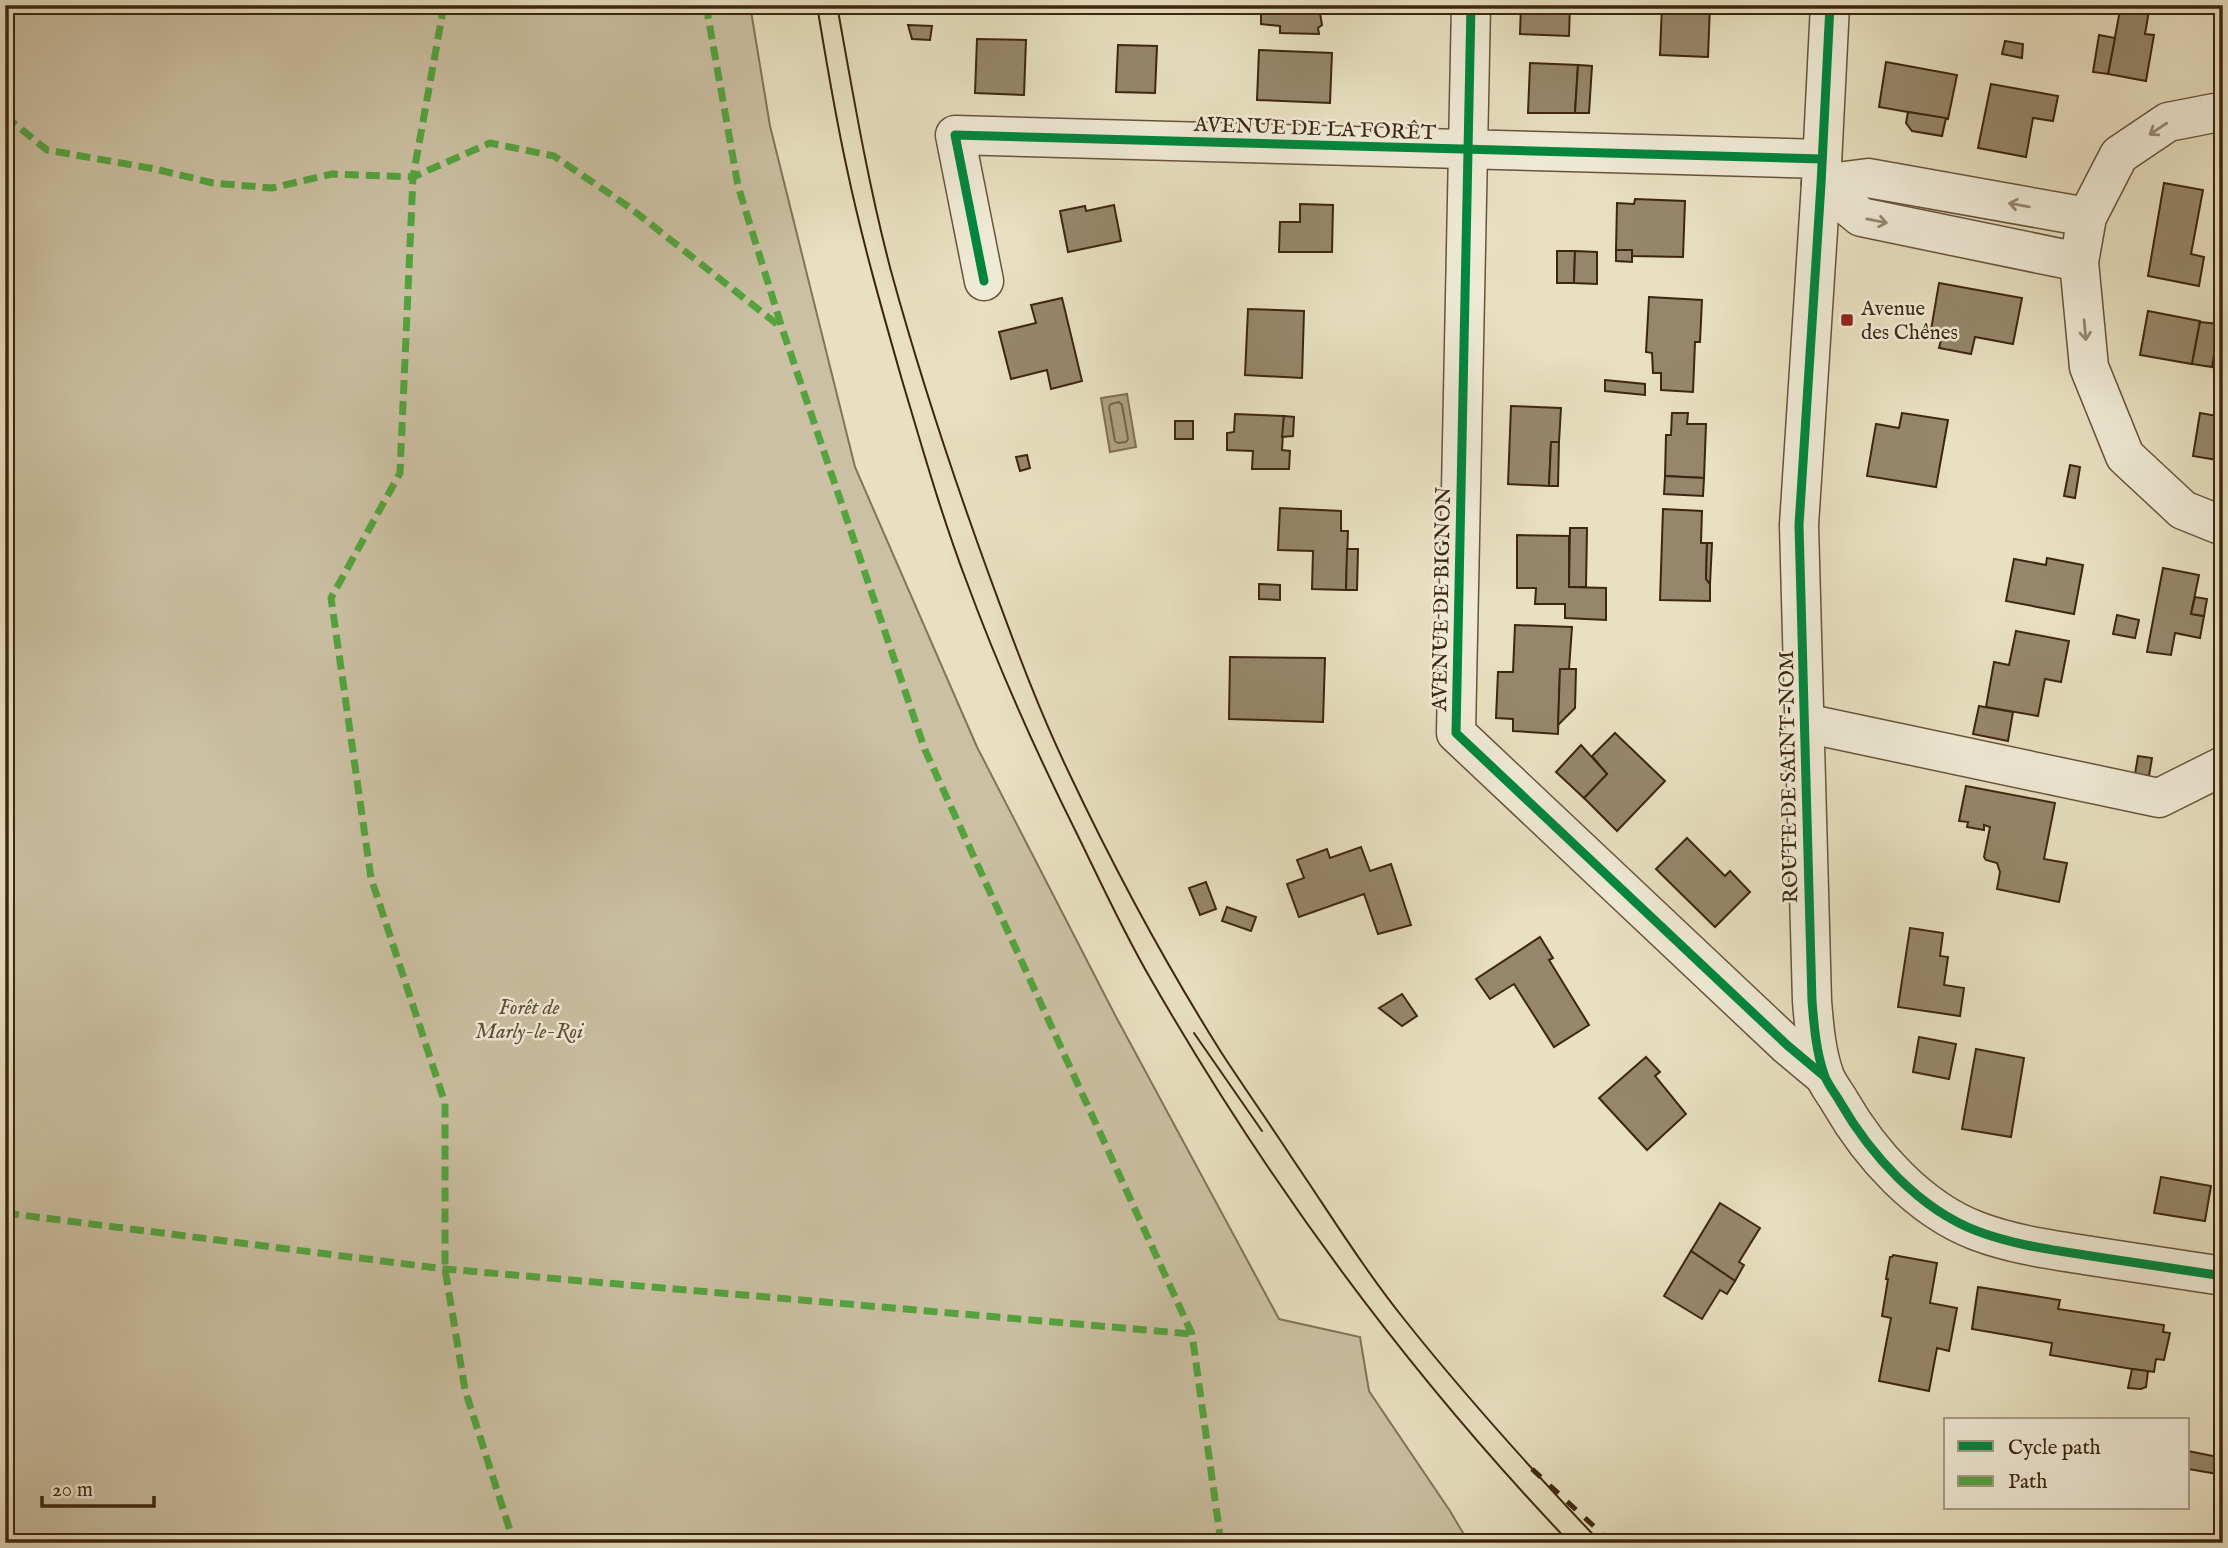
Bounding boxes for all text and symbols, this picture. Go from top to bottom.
street label: AVENUE DE LA FORÊT [1192,111,1437,147]
one-way arrow [2148,122,2168,136]
one-way arrow [2008,198,2031,211]
one-way arrow [1865,214,1888,228]
place label: Avenue des Chênes [1860,296,1958,347]
marker: Avenue des Chênes [1839,312,1855,328]
one-way arrow [2079,318,2092,340]
street label: AVENUE DE BIGNON [1427,486,1458,713]
street label: ROUTE DE SAINT-NOM [1774,650,1805,904]
park label: Forêt de Marly-le-Roi [475,995,585,1046]
legend [1944,1418,2190,1510]
text: Cycle path [2008,1435,2101,1462]
scale bar [42,1464,154,1508]
text: Path [2008,1469,2047,1496]
text: 20 m [52,1477,93,1504]

